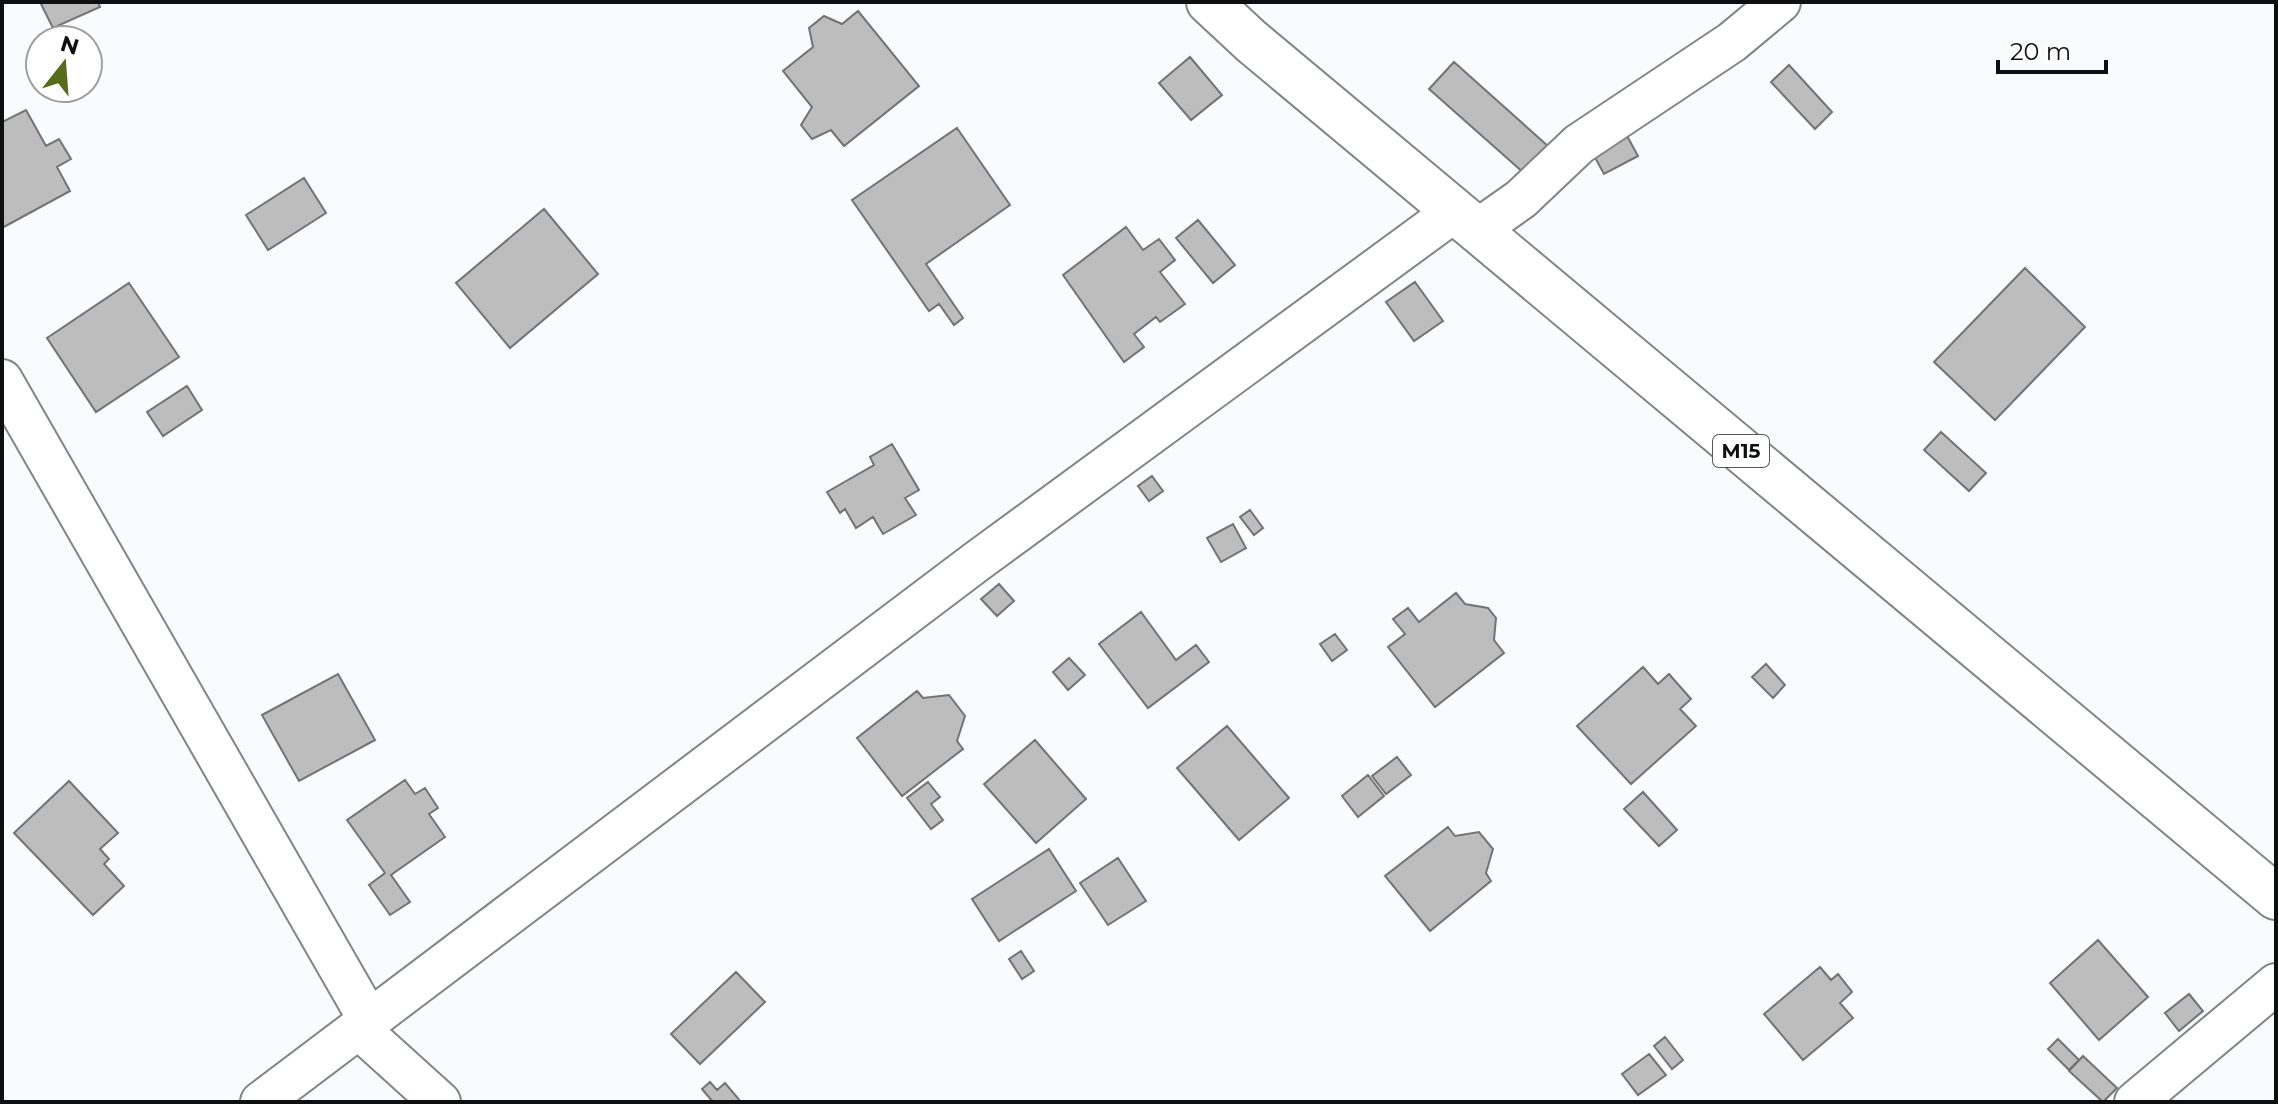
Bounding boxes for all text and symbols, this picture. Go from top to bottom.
north arrow [24,24,104,104]
scale bar [1998,24,2106,74]
text: N [57,30,82,61]
text: 20 m [2010,37,2071,66]
road number: M15 [1713,435,1769,467]

